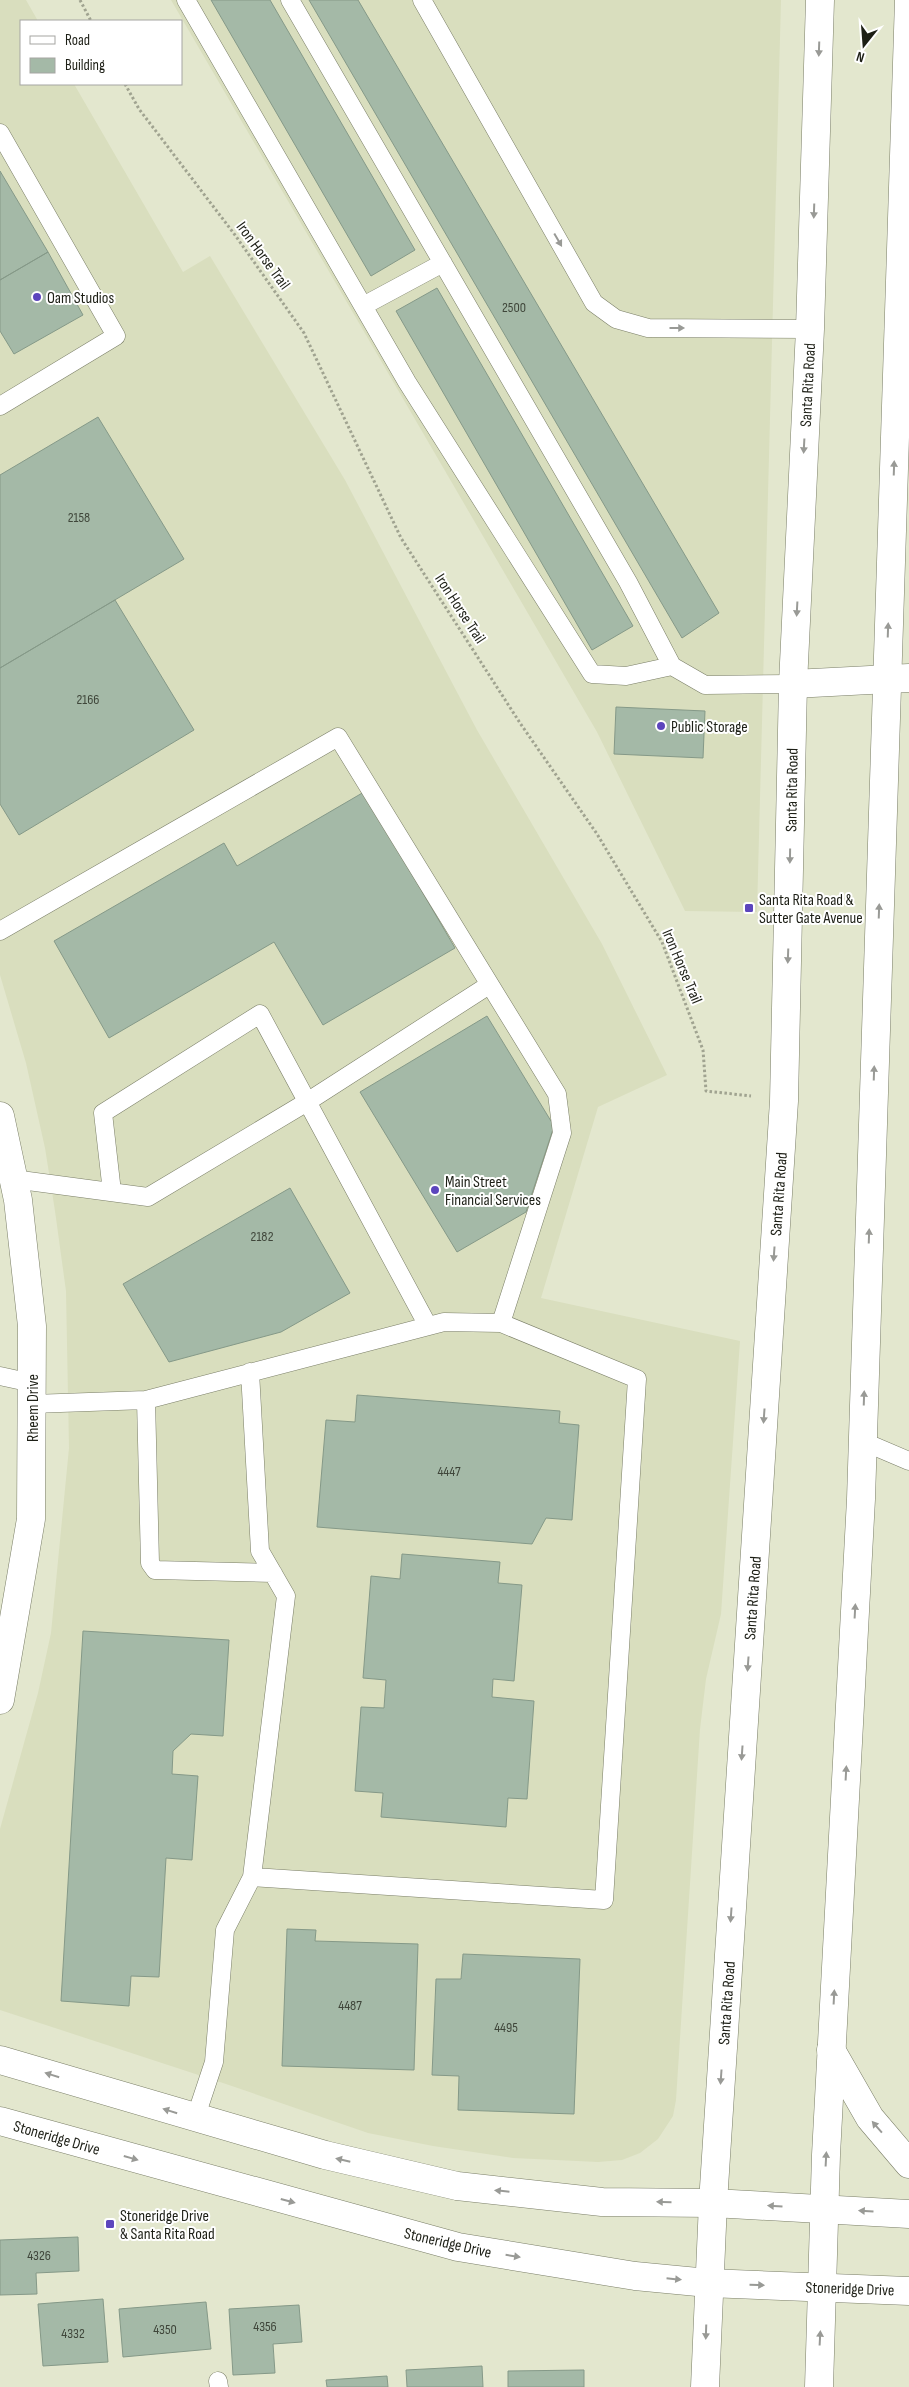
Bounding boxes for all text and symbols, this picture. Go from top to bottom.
legend [20,20,182,85]
north arrow [839,20,889,70]
text: Road [65,31,90,50]
one-way arrow [814,41,822,57]
text: N [854,48,866,66]
text: Building [65,56,105,75]
one-way arrow [809,203,817,219]
street label: Iron Horse Trail [232,218,294,294]
one-way arrow [554,232,562,247]
place label: Oam Studios [47,289,114,308]
marker: Oam Studios [31,291,43,303]
house number: 2500 [502,299,526,316]
one-way arrow [670,324,686,332]
street label: Santa Rita Road [797,343,820,428]
one-way arrow [800,439,808,455]
one-way arrow [890,460,898,476]
house number: 2158 [68,509,90,526]
street label: Iron Horse Trail [430,570,489,647]
one-way arrow [792,601,800,617]
one-way arrow [885,622,893,638]
house number: 2166 [77,691,99,708]
place label: Public Storage [671,718,748,737]
marker: Public Storage [655,720,667,732]
street label: Santa Rita Road [782,748,803,832]
one-way arrow [786,848,794,864]
place label: Santa Rita Road & Sutter Gate Avenue [759,891,863,928]
marker: Santa Rita Road & Sutter Gate Avenue [743,902,755,914]
one-way arrow [876,903,884,919]
street label: Iron Horse Trail [657,926,706,1007]
one-way arrow [784,948,792,964]
one-way arrow [871,1065,879,1081]
street label: Santa Rita Road [767,1152,792,1237]
place label: Main Street Financial Services [445,1173,541,1210]
marker: Main Street Financial Services [429,1184,441,1196]
one-way arrow [865,1227,873,1243]
house number: 2182 [251,1228,274,1245]
one-way arrow [770,1246,778,1262]
street label: Rheem Drive [24,1374,43,1442]
one-way arrow [860,1390,868,1406]
one-way arrow [759,1408,767,1424]
house number: 4447 [437,1463,461,1480]
street label: Santa Rita Road [741,1556,766,1641]
one-way arrow [851,1603,859,1619]
one-way arrow [743,1656,751,1672]
one-way arrow [738,1745,746,1761]
one-way arrow [843,1765,851,1781]
one-way arrow [727,1907,735,1923]
street label: Santa Rita Road [715,1961,740,2046]
one-way arrow [831,1989,839,2005]
house number: 4487 [338,1997,362,2014]
house number: 4495 [494,2019,518,2036]
one-way arrow [716,2069,724,2085]
one-way arrow [44,2071,59,2079]
one-way arrow [162,2107,177,2114]
street label: Stoneridge Drive [11,2117,102,2160]
one-way arrow [872,2120,883,2133]
one-way arrow [823,2151,831,2167]
one-way arrow [124,2154,139,2162]
one-way arrow [335,2156,350,2164]
one-way arrow [494,2187,510,2195]
one-way arrow [280,2197,295,2205]
one-way arrow [656,2198,672,2206]
one-way arrow [767,2201,783,2209]
one-way arrow [858,2206,874,2214]
place label: Stoneridge Drive & Santa Rita Road [120,2207,215,2244]
marker: Stoneridge Drive & Santa Rita Road [104,2218,116,2230]
street label: Stoneridge Drive [402,2224,493,2263]
house number: 4326 [27,2247,51,2264]
one-way arrow [506,2253,522,2261]
one-way arrow [666,2276,682,2284]
street label: Stoneridge Drive [805,2278,895,2301]
one-way arrow [749,2281,765,2289]
house number: 4356 [253,2318,277,2335]
house number: 4350 [153,2321,177,2338]
one-way arrow [702,2324,710,2340]
house number: 4332 [61,2325,85,2342]
one-way arrow [817,2330,825,2346]

